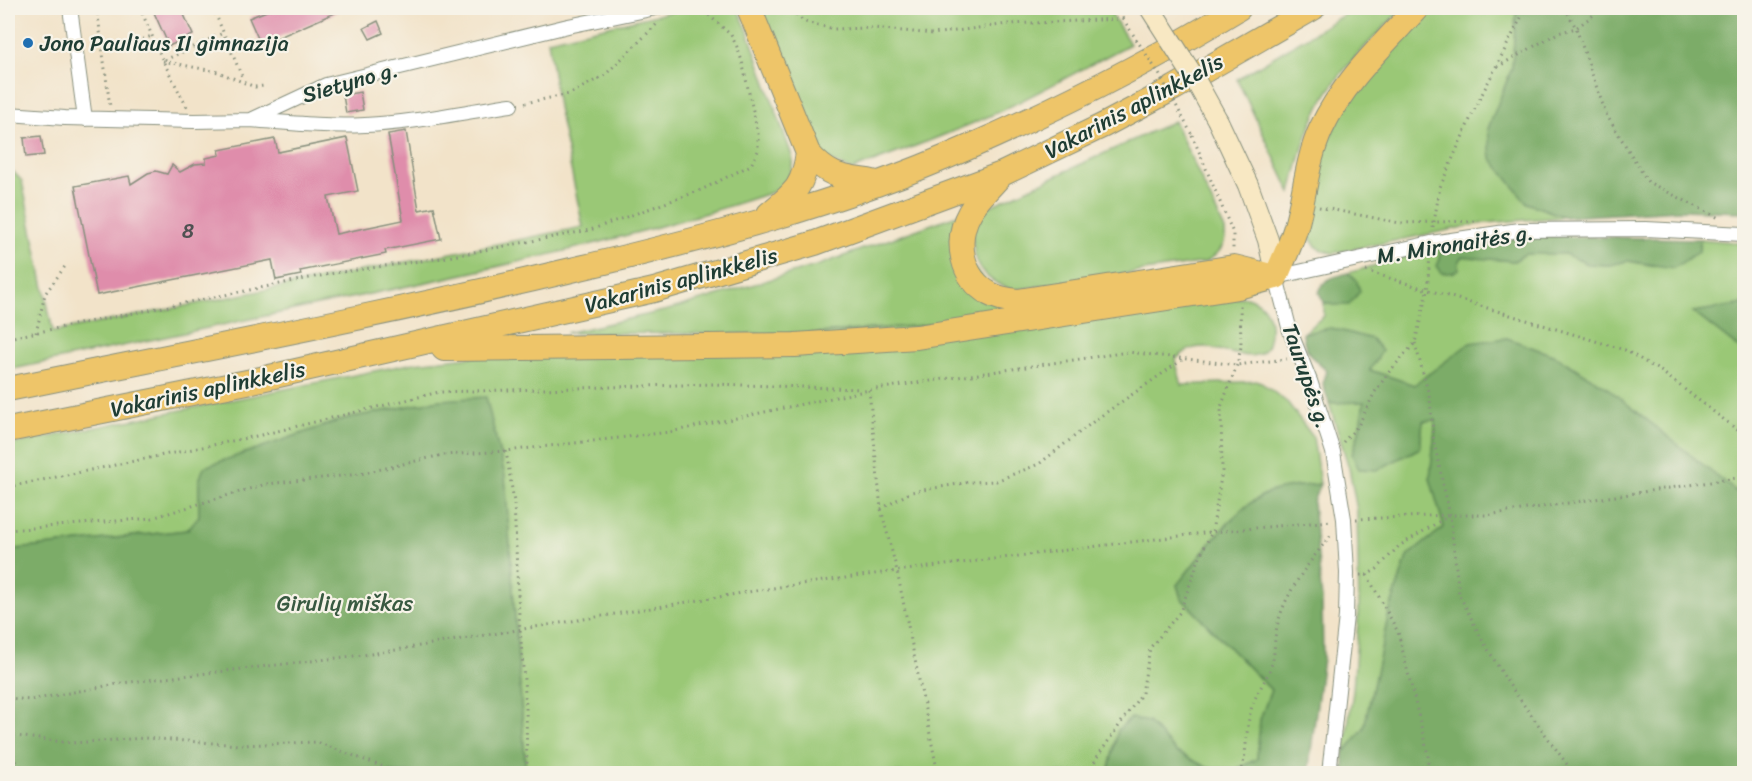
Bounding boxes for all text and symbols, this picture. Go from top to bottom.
place label: Jono Pauliaus II gimnazija [39,24,289,63]
marker: Jono Pauliaus II gimnazija [21,36,35,50]
street label: Vakarinis aplinkkelis [1037,42,1231,170]
street label: Sietyno g. [297,50,403,114]
street label: M. Mironaitės g. [1374,212,1536,276]
house number: 8 [182,214,194,249]
street label: Vakarinis aplinkkelis [580,235,783,324]
street label: Taurupės g. [1271,318,1343,434]
street label: Vakarinis aplinkkelis [107,349,310,429]
park label: Girulių miškas [277,584,414,623]

